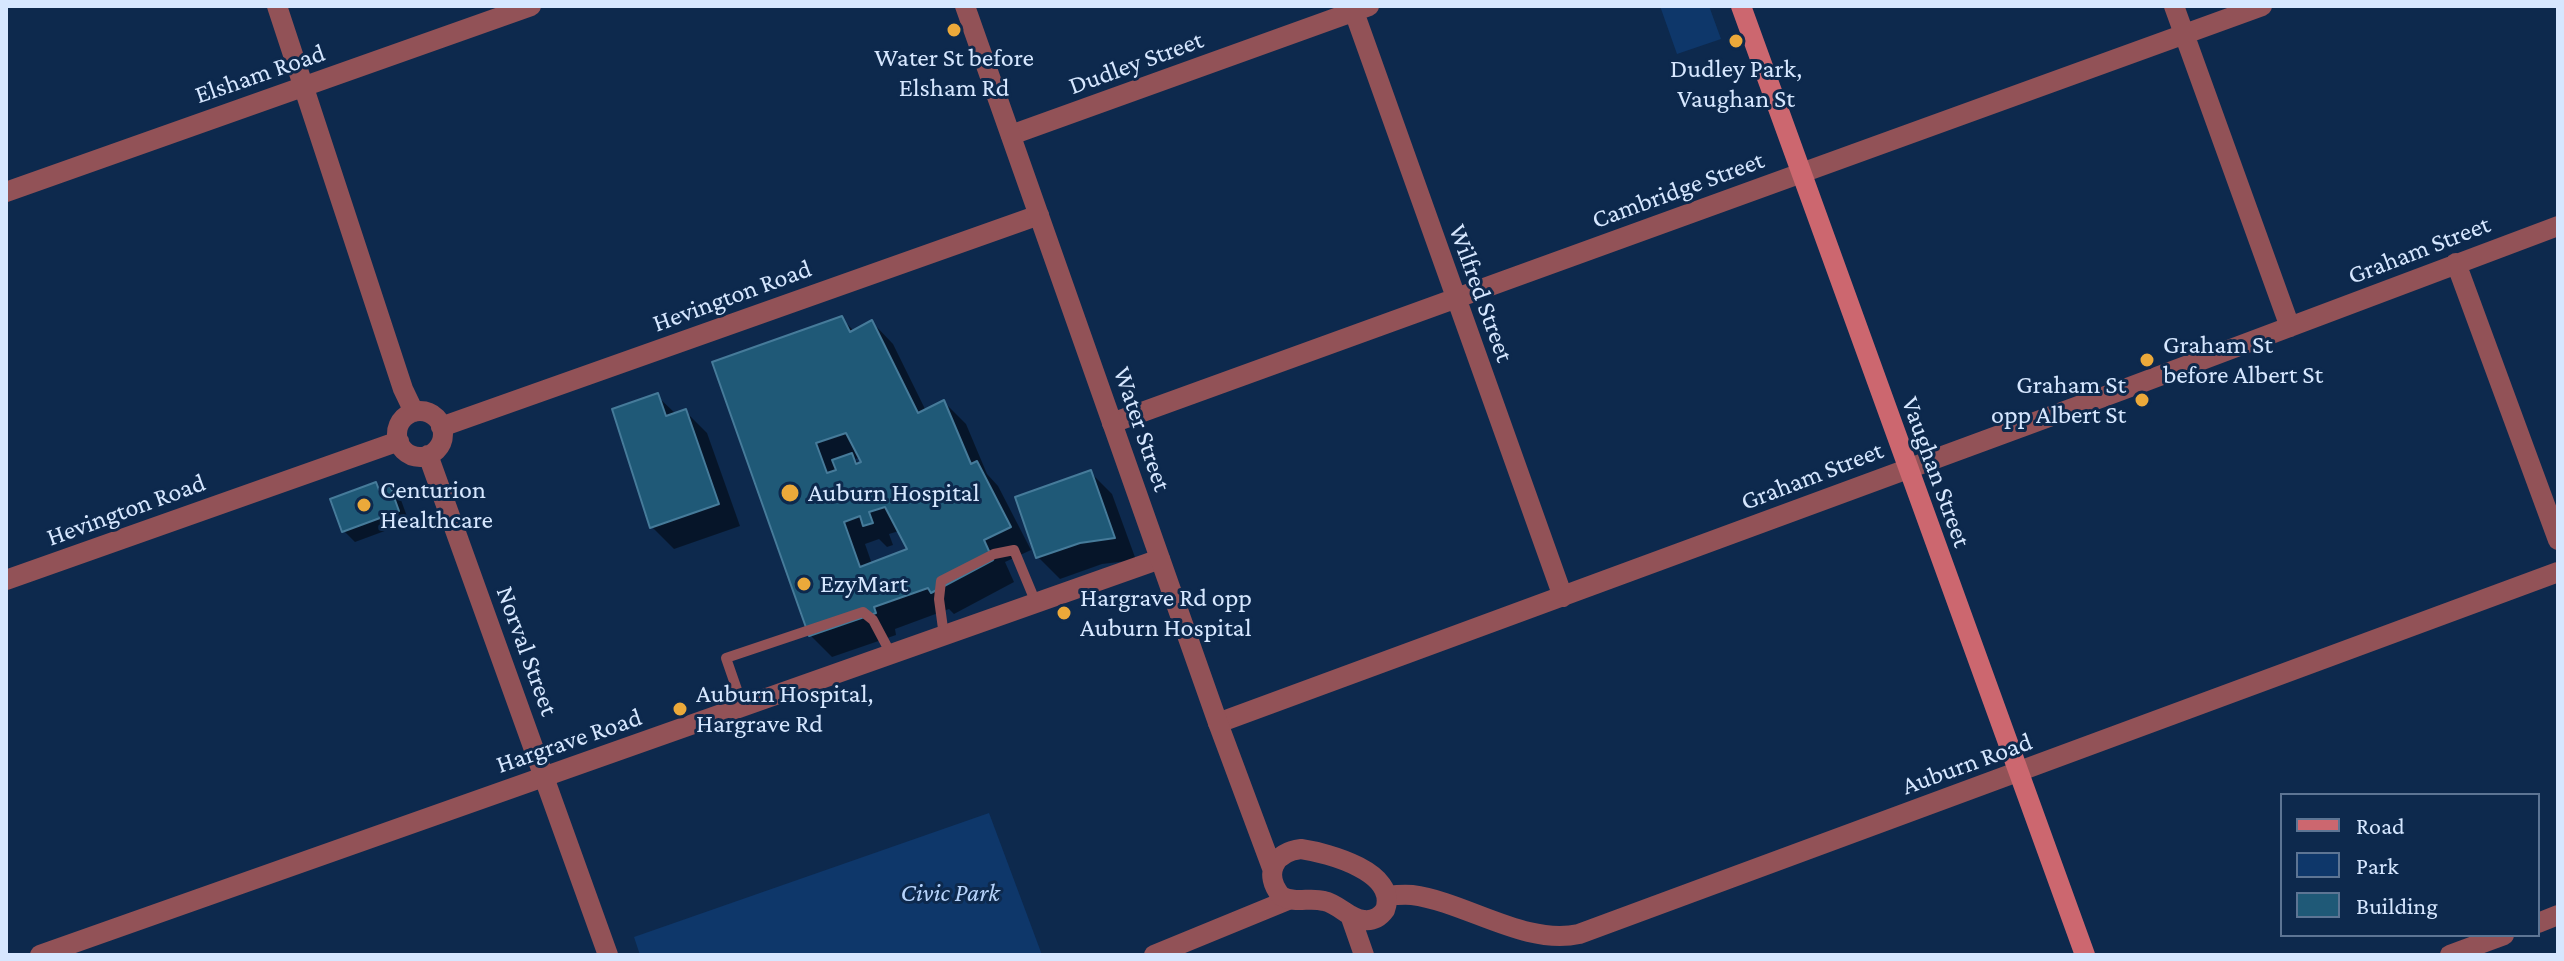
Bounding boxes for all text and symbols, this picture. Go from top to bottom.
marker: Water St before Elsham Rd [945,21,963,39]
street label: Dudley Street [1065,24,1207,102]
marker: Dudley Park, Vaughan St [1727,32,1745,50]
street label: Elsham Road [191,37,329,111]
place label: Water St before Elsham Rd [874,42,1034,104]
place label: Dudley Park, Vaughan St [1670,53,1802,114]
street label: Cambridge Street [1588,144,1768,236]
street label: Graham Street [2343,209,2495,291]
street label: Wilfred Street [1442,220,1520,366]
street label: Hevington Road [648,253,816,339]
place label: Graham St before Albert St [2163,329,2323,390]
marker: Graham St before Albert St [2138,351,2156,369]
street label: Water Street [1106,363,1178,495]
place label: Graham St opp Albert St [1991,369,2126,430]
marker: Graham St opp Albert St [2133,391,2151,409]
street label: Vaughan Street [1894,393,1978,551]
street label: Graham Street [1736,435,1888,517]
street label: Hevington Road [42,467,210,553]
place label: Centurion Healthcare [380,474,493,536]
place label: Auburn Hospital [808,477,979,509]
marker: Auburn Hospital [779,482,801,504]
marker: Centurion Healthcare [355,496,373,514]
place label: EzyMart [820,568,908,600]
marker: EzyMart [795,575,813,593]
street label: Norval Street [489,582,565,720]
place label: Hargrave Rd opp Auburn Hospital [1080,582,1252,644]
marker: Hargrave Rd opp Auburn Hospital [1055,604,1073,622]
place label: Auburn Hospital, Hargrave Rd [696,678,873,740]
marker: Auburn Hospital, Hargrave Rd [671,700,689,718]
street label: Hargrave Road [492,702,646,780]
street label: Auburn Road [1898,726,2036,802]
legend [2280,793,2540,937]
text: Road [2356,812,2405,839]
text: Park [2356,852,2399,879]
park label: Civic Park [900,877,1000,909]
text: Building [2356,892,2438,919]

